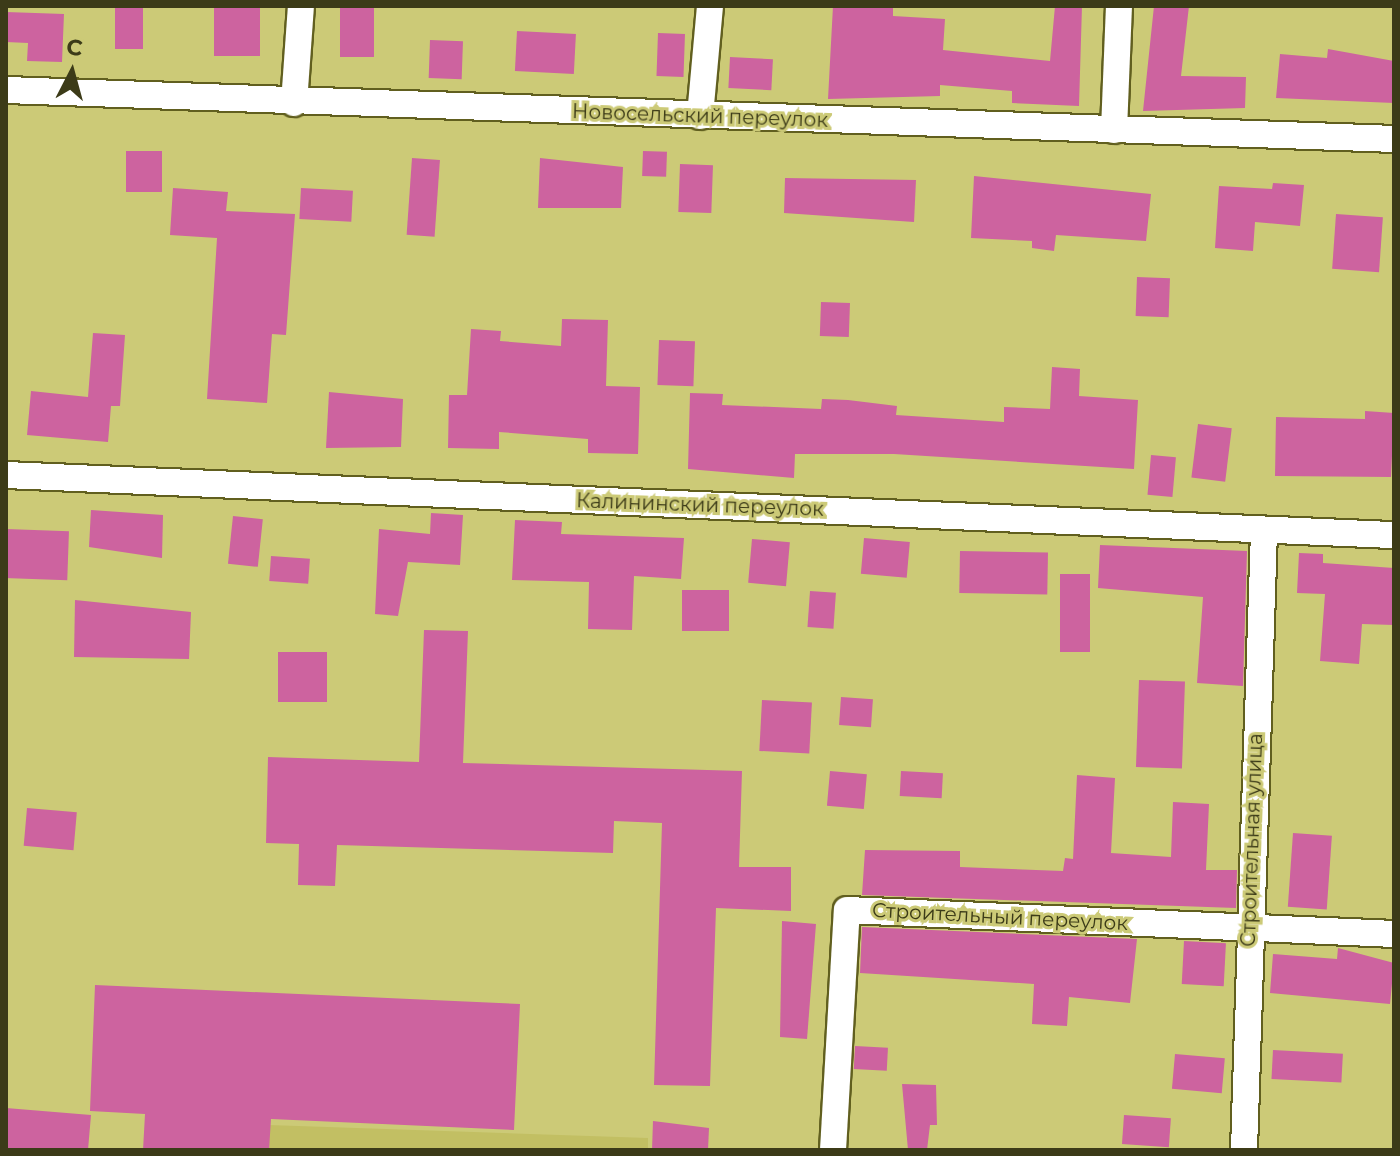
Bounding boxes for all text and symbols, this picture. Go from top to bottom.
north arrow [32,32,112,112]
text: С [65,33,84,62]
street label: Новосельский переулок [572,100,828,132]
street label: Калининский переулок [576,489,824,521]
street label: Строительная улица [1236,733,1268,947]
street label: Строительный переулок [871,898,1129,936]

